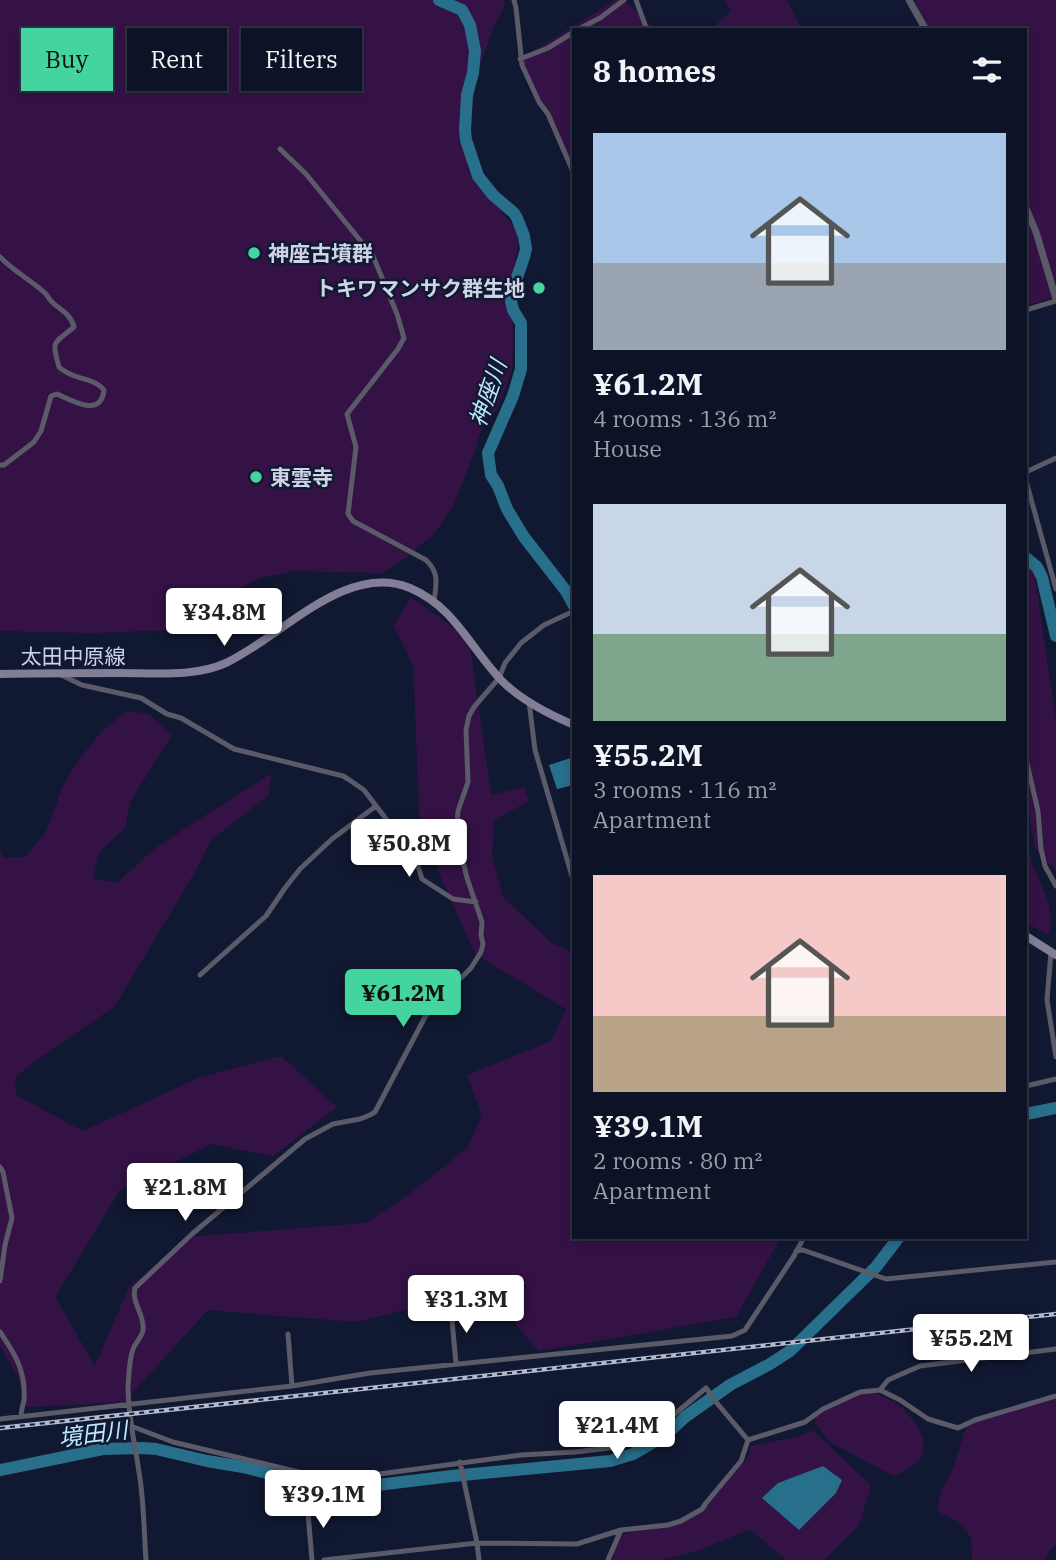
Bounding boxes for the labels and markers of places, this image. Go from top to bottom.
place label: 神座古墳群 [268,239,373,267]
marker: 神座古墳群 [246,245,262,261]
place label: トキワマンサク群生地 [315,274,525,302]
marker: トキワマンサク群生地 [531,280,547,296]
place label: 東雲寺 [270,463,333,491]
marker: 東雲寺 [248,469,264,485]
pin: ¥34.8M [167,588,281,648]
pin: ¥50.8M [352,820,466,879]
pin: ¥61.2M [346,970,460,1029]
pin: ¥21.8M [128,1164,242,1223]
pin: ¥31.3M [409,1276,523,1335]
pin: ¥55.2M [914,1314,1028,1374]
pin: ¥21.4M [560,1402,674,1461]
pin: ¥39.1M [266,1470,380,1530]

